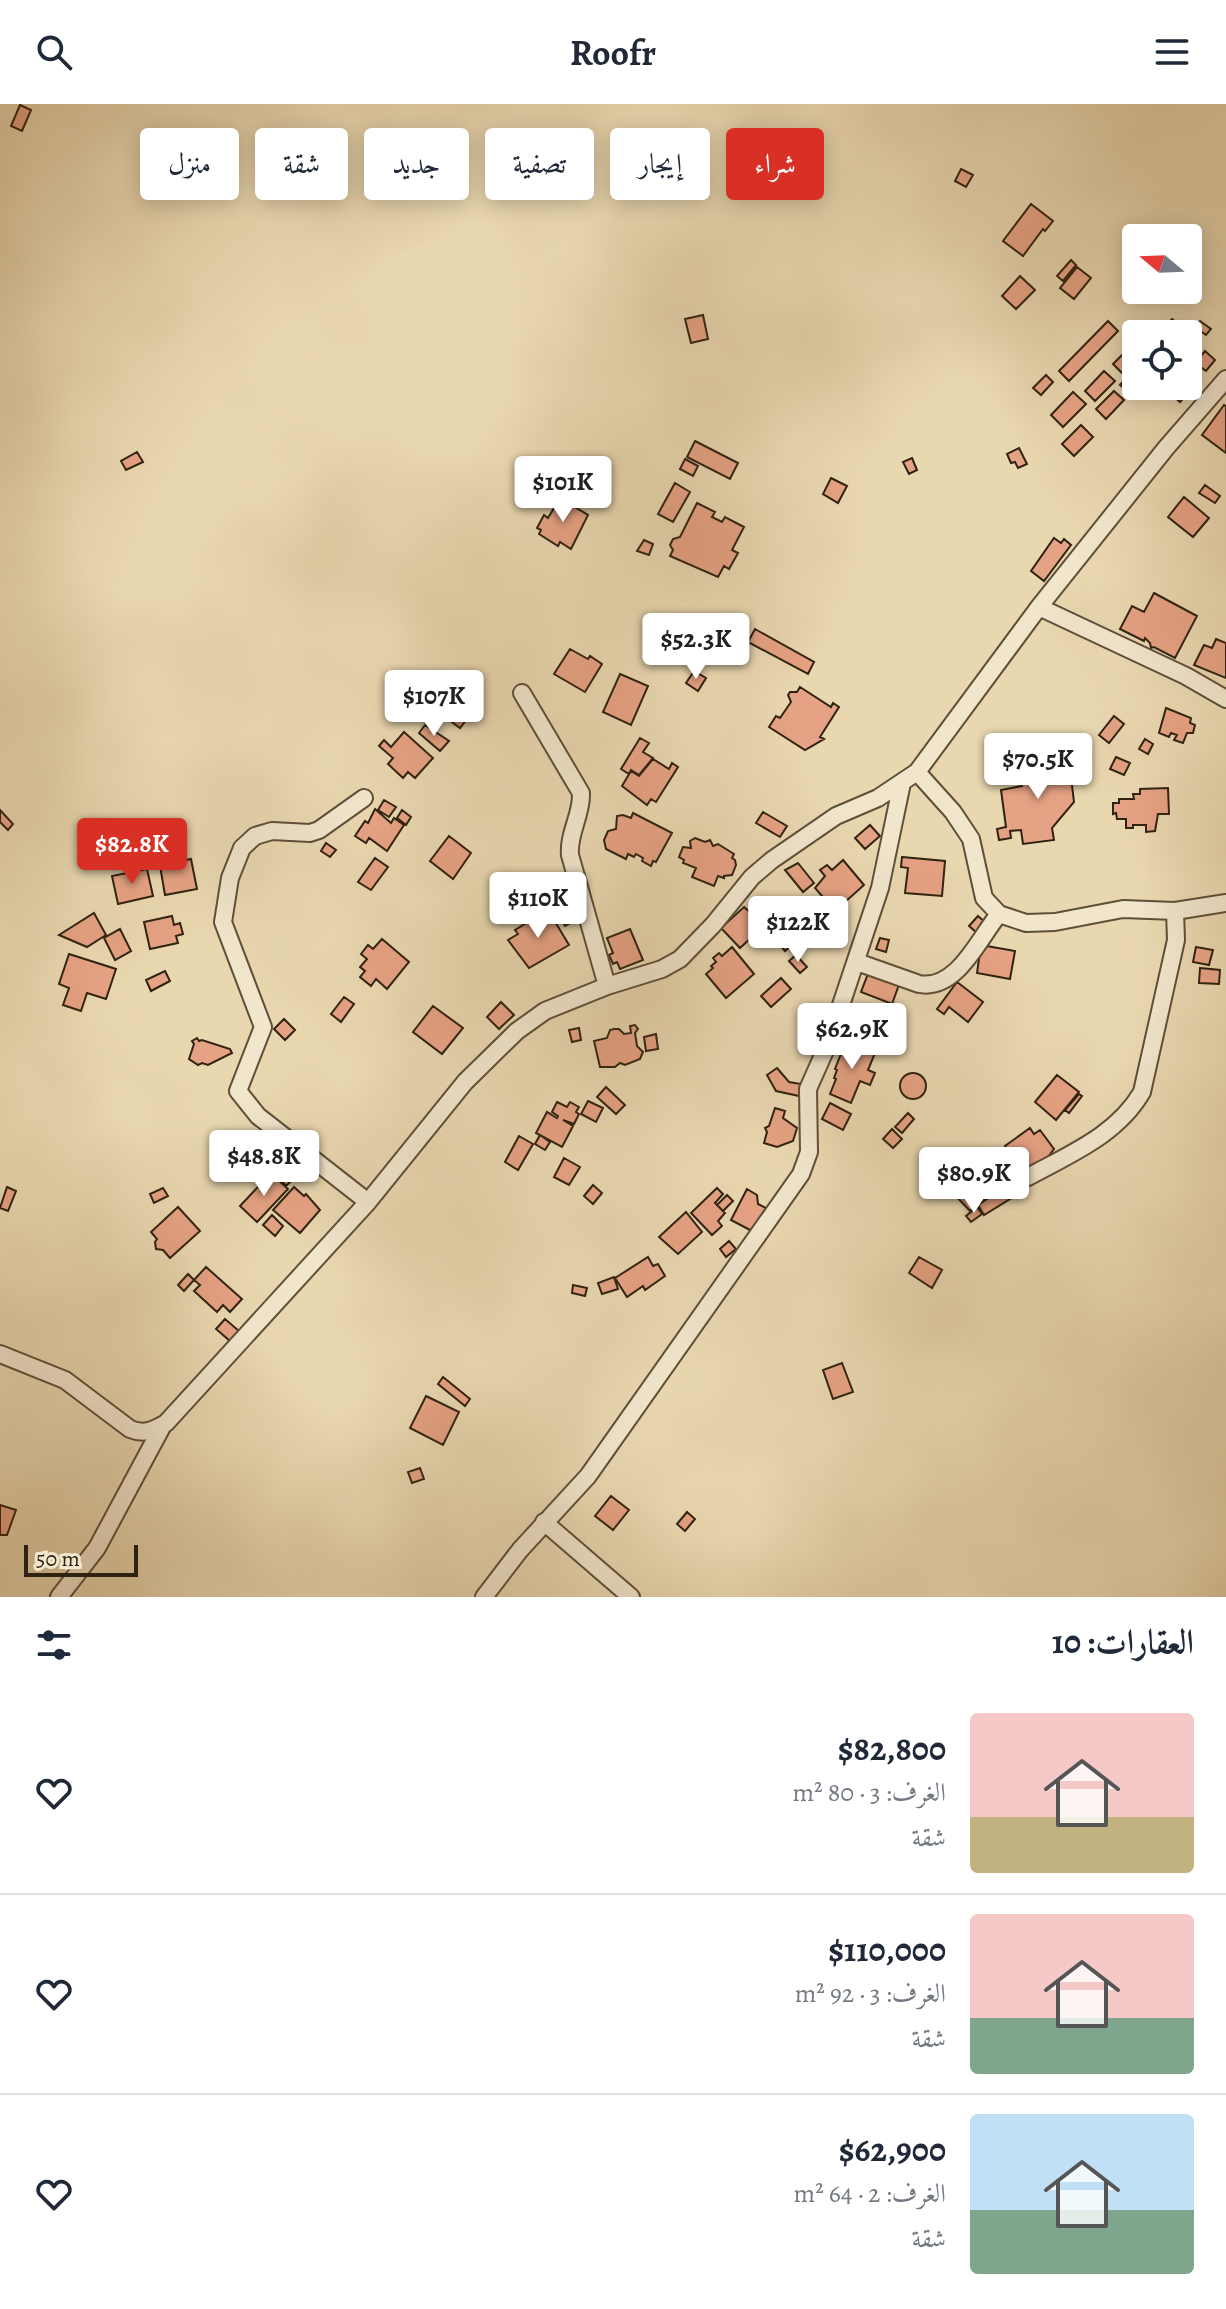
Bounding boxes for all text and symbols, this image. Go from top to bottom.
text: Roofr [570,28,656,77]
icon: search [32,30,76,74]
icon: menu [1150,30,1194,74]
chip: منزل [140,128,239,200]
chip: شقة [255,128,348,200]
chip: جديد [364,128,469,200]
chip: تصفية [485,128,594,200]
chip: إيجار [610,128,710,200]
chip: شراء [726,128,824,200]
north arrow [1122,224,1202,304]
map controls [1122,224,1202,400]
button: locate [1122,320,1202,400]
pin: $101K [507,456,619,524]
text: $101K [533,464,593,499]
pin: $52.3K [631,613,761,681]
text: $52.3K [660,621,732,656]
pin: $107K [378,670,490,738]
text: $107K [403,678,465,713]
pin: $70.5K [973,733,1103,801]
text: $70.5K [1002,741,1074,776]
pin: $82.8K [67,818,197,886]
text: $82.8K [95,826,169,861]
pin: $110K [482,872,594,940]
text: $110K [508,880,568,915]
pin: $122K [742,896,854,964]
text: $122K [766,904,830,939]
pin: $62.9K [787,1003,917,1071]
text: $62.9K [815,1011,889,1046]
pin: $48.8K [199,1130,329,1198]
text: $48.8K [227,1138,301,1173]
pin: $80.9K [909,1147,1039,1215]
text: $80.9K [937,1155,1011,1190]
scale bar [24,1541,138,1577]
text: 50 m [36,1544,80,1574]
text: العقارات: 10 [1052,1618,1194,1665]
icon: filters [32,1623,76,1667]
text: $82,800 [838,1725,946,1772]
icon: home [1034,1745,1130,1841]
icon: heart [32,1771,76,1815]
text: الغرف: 3 · 80 m² [792,1775,946,1810]
text: شقة [912,1820,946,1855]
text: $110,000 [828,1926,946,1973]
icon: home [1034,1946,1130,2042]
icon: heart [32,1972,76,2016]
text: الغرف: 3 · 92 m² [795,1976,946,2011]
text: شقة [912,2021,946,2056]
text: $62,900 [839,2126,946,2173]
icon: home [1034,2146,1130,2242]
icon: heart [32,2172,76,2216]
text: الغرف: 2 · 64 m² [794,2176,946,2211]
text: شقة [912,2221,946,2256]

